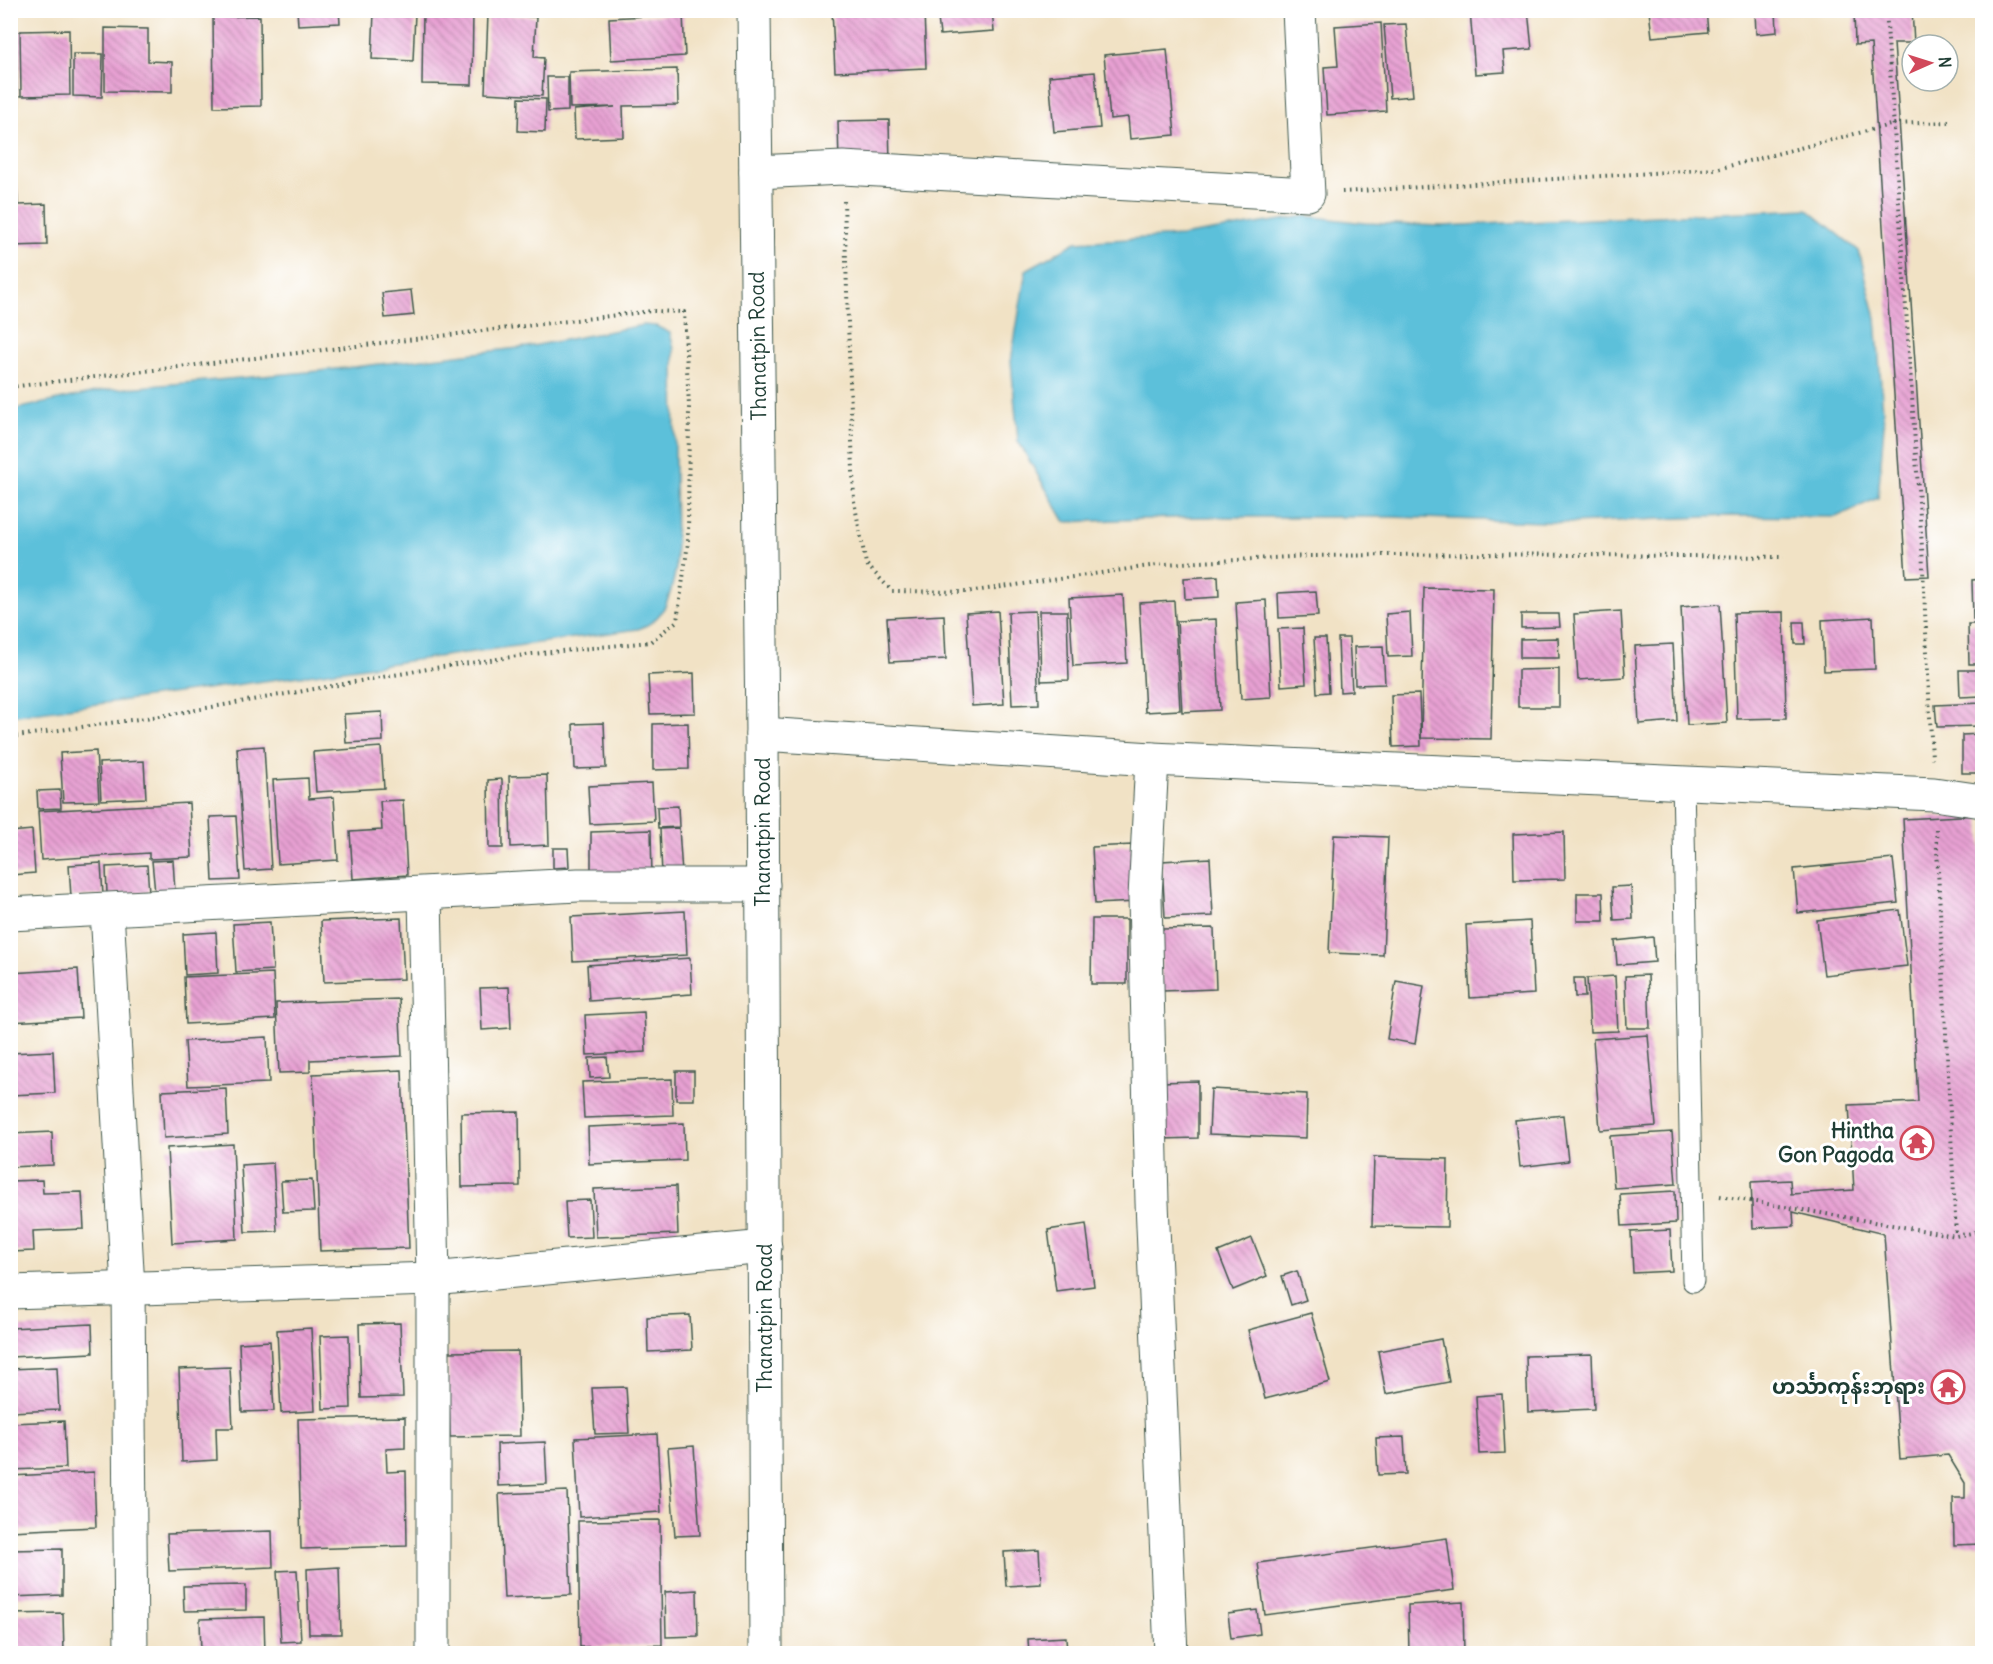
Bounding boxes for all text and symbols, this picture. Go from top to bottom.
north arrow [1900,33,1960,93]
text: N [1935,56,1955,68]
street label: Thanatpin Road [743,271,772,421]
street label: Thanatpin Road [749,757,776,907]
place label: Hintha Gon Pagoda [1778,1117,1894,1168]
temple icon: Hintha Gon Pagoda [1899,1125,1935,1161]
street label: Thanatpin Road [751,1243,778,1393]
temple icon: ဟင်္သာကုန်းဘုရား [1930,1369,1966,1405]
place label: ဟင်္သာကုန်းဘုရား [1772,1371,1925,1404]

